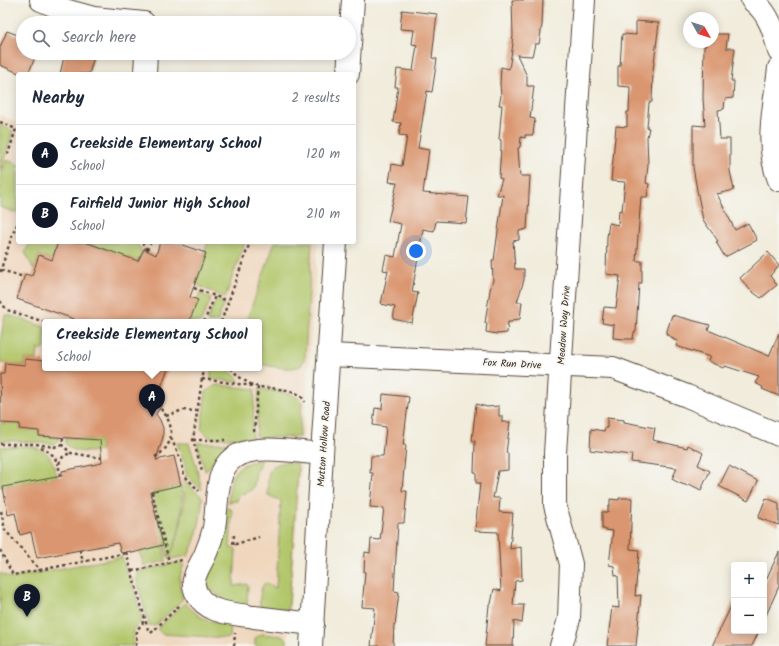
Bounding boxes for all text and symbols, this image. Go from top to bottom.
north arrow [683,12,719,48]
search box [16,16,356,60]
text: Search here [62,26,136,50]
icon: search [30,27,52,49]
text: Nearby [32,85,84,112]
text: 2 results [292,88,340,109]
text: Creekside Elementary School [70,132,261,156]
text: A [41,144,49,165]
text: 120 m [306,144,340,165]
text: School [70,156,105,177]
text: Fairfield Junior High School [70,192,250,216]
text: B [41,204,49,225]
text: 210 m [306,204,340,225]
text: School [70,216,105,237]
your location [406,241,426,261]
street label: Meadow Way Drive [553,284,575,365]
popup [42,319,262,371]
text: Creekside Elementary School [56,323,248,347]
text: School [56,347,91,368]
street label: Fox Run Drive [482,354,542,374]
pin: A [139,384,165,417]
street label: Mutton Hollow Road [313,400,335,487]
map controls [731,562,767,634]
button: + [731,562,767,598]
pin: B [14,584,40,617]
button: − [731,598,767,634]

